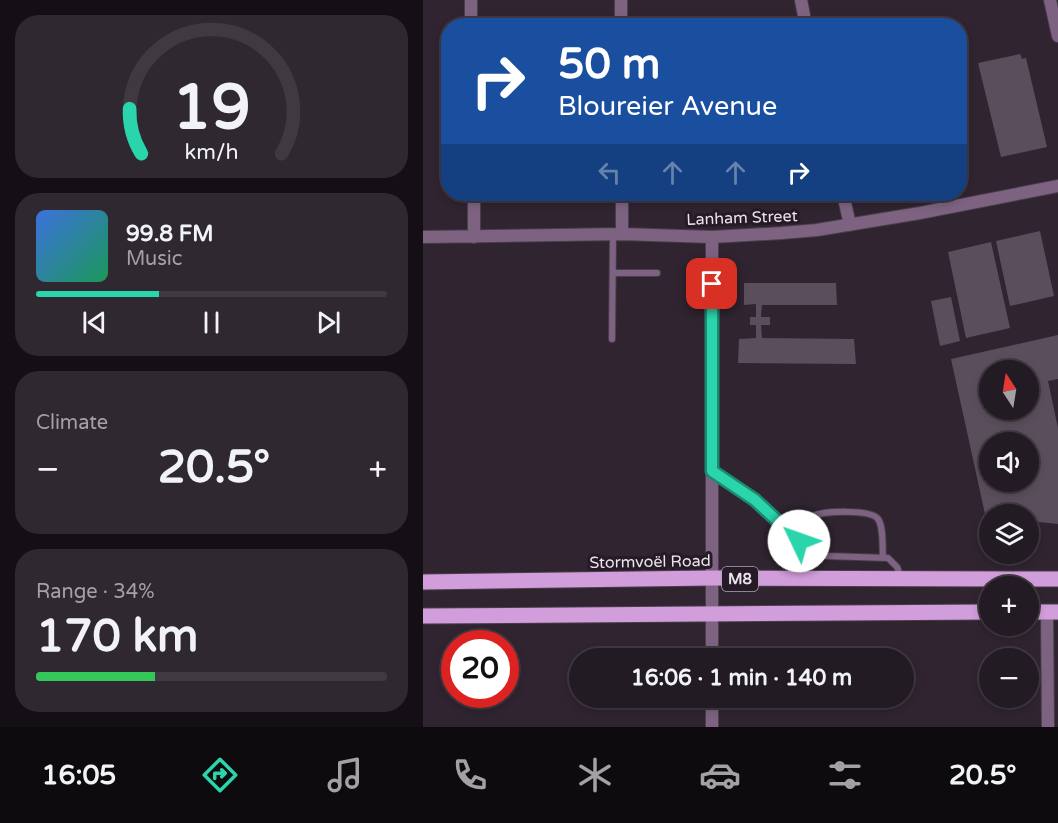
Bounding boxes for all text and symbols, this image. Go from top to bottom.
text: 50 m [558,39,660,90]
icon: right [459,42,537,120]
text: 19 [172,71,251,146]
text: Bloureier Avenue [558,90,777,123]
text: km/h [185,139,238,165]
icon: left [593,156,626,189]
icon: ahead [656,156,689,189]
icon: ahead [719,156,752,189]
icon: right [782,156,815,189]
street label: Lanham Street [686,206,798,230]
text: 99.8 FM [126,221,213,247]
text: Music [126,247,182,271]
pin [686,258,737,309]
icon: arrive [695,267,728,300]
icon: previous [78,306,111,339]
icon: pause [195,306,228,339]
icon: next [312,306,345,339]
north arrow [979,360,1039,420]
map controls [979,360,1039,708]
text: Climate [36,411,108,435]
button: sound [979,432,1039,492]
text: 20.5° [158,441,270,495]
text: − [36,450,60,489]
text: + [368,450,387,489]
button: layers [979,504,1039,564]
position arrow [767,509,831,573]
street label: Stormvoël Road [589,551,711,573]
road number: M8 [722,567,758,591]
button: + [979,576,1039,636]
text: Range · 34% [36,580,155,604]
text: 170 km [36,610,198,664]
speed limit sign: 20 [441,630,519,708]
button: − [979,648,1039,708]
text: 16:06 · 1 min · 140 m [631,665,852,691]
icon: directions [199,754,241,796]
icon: music [324,754,366,796]
icon: phone [449,754,491,796]
icon: climate [574,754,616,796]
icon: car [699,754,741,796]
icon: filters [824,754,866,796]
text: 16:05 [41,759,116,792]
text: 20.5° [949,759,1016,792]

